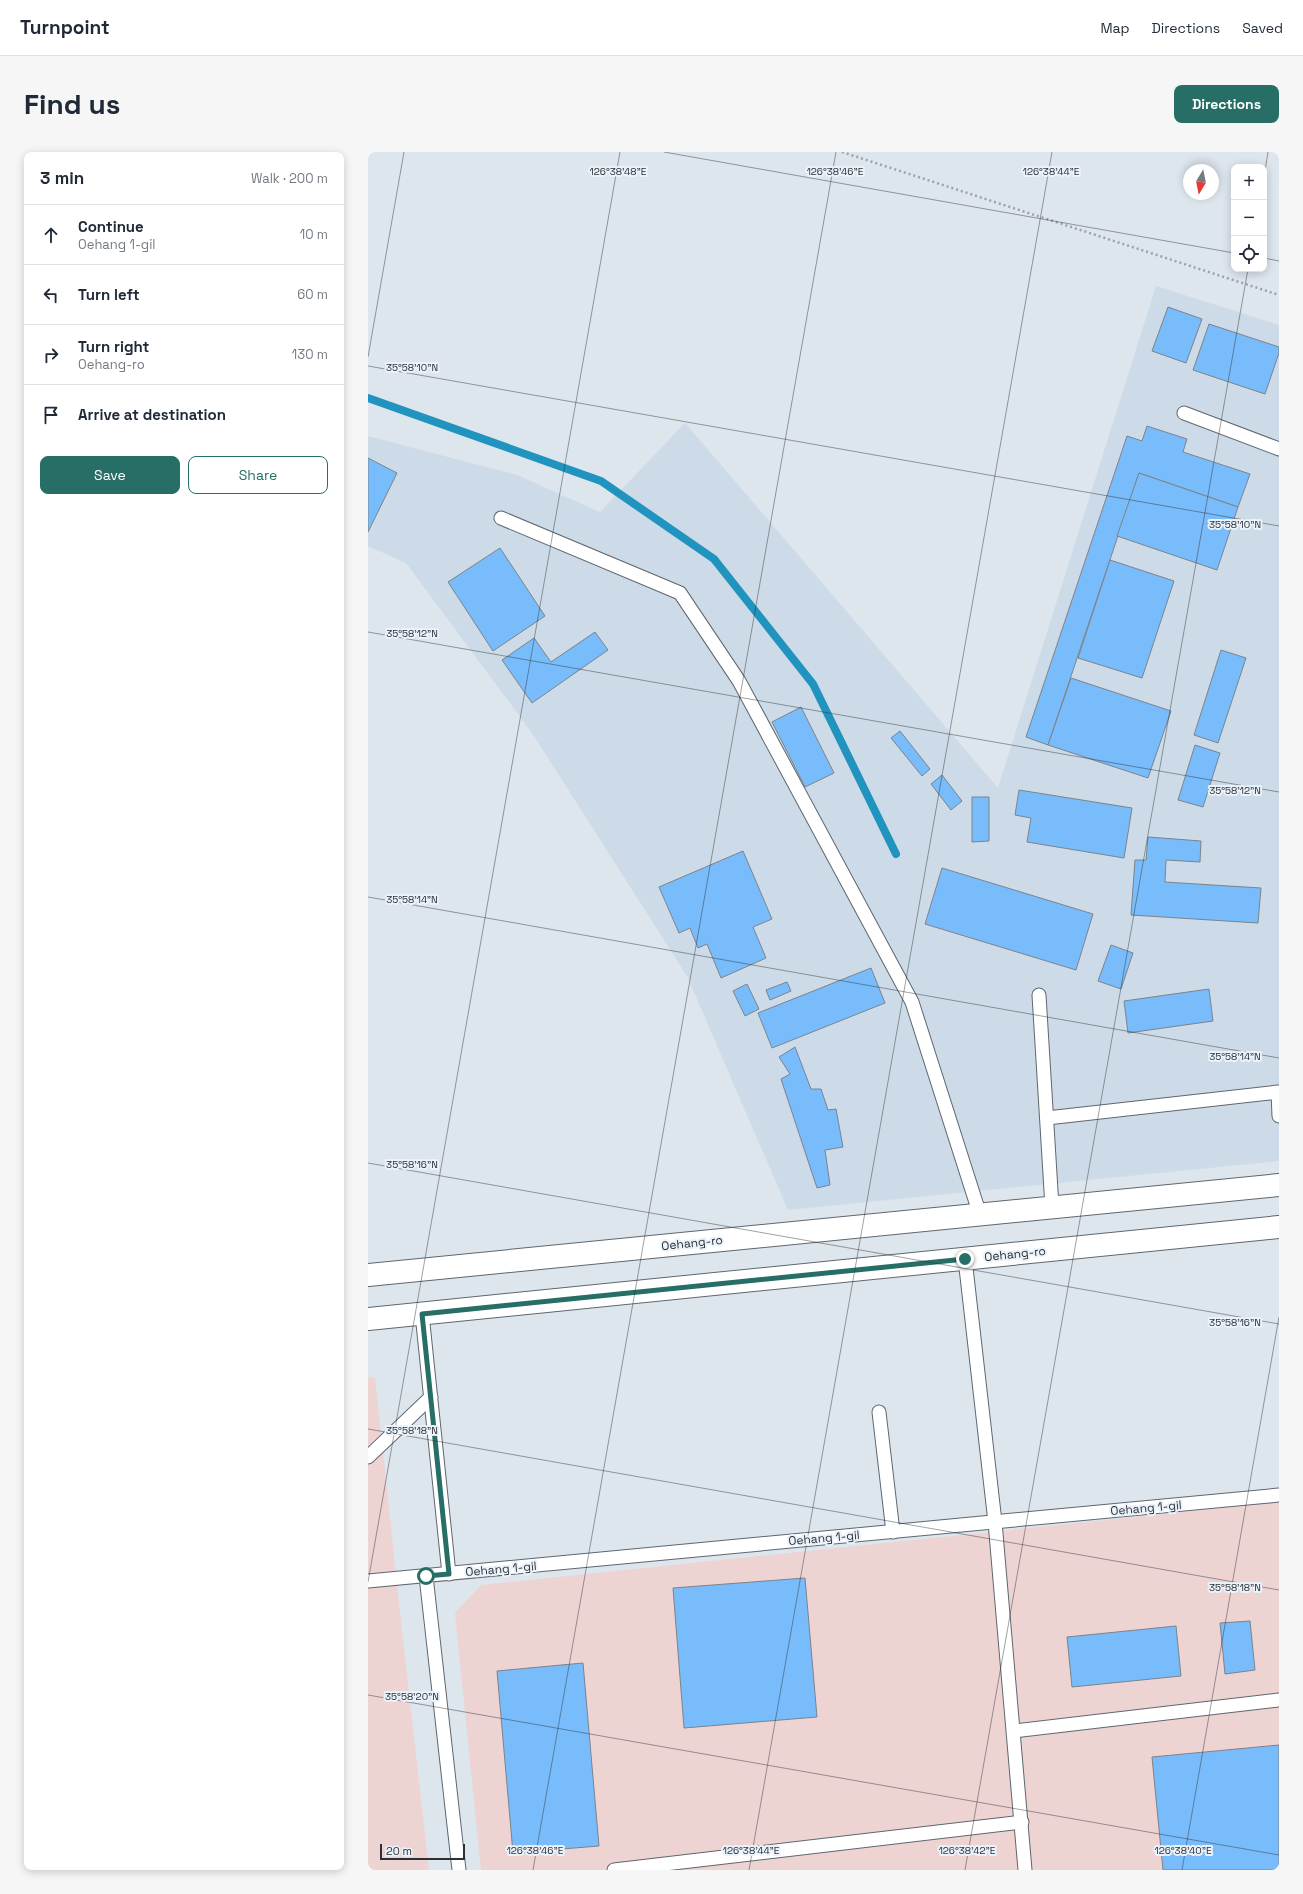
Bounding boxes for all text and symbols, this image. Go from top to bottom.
text: Turnpoint [20,15,110,40]
text: Map [1100,19,1130,37]
text: Directions [1152,19,1220,37]
text: Saved [1242,19,1283,37]
button: Directions [1174,85,1279,123]
text: Find us [24,86,121,122]
north arrow [1183,164,1219,200]
map controls [1231,164,1267,272]
button: + [1231,164,1267,200]
text: 126°38'48"E [590,165,647,178]
text: 126°38'46"E [807,165,864,178]
text: 126°38'44"E [1023,165,1080,178]
text: 3 min [40,167,84,189]
text: Walk · 200 m [251,170,328,187]
button: − [1231,200,1267,236]
text: Continue [78,217,144,236]
icon: ahead [40,224,62,246]
text: 10 m [300,226,328,243]
text: Oehang 1-gil [78,236,156,253]
button: locate [1231,236,1267,272]
icon: left [40,284,62,306]
text: Turn left [78,285,140,304]
text: 60 m [297,286,328,303]
text: Turn right [78,337,149,356]
icon: right [40,344,62,366]
text: 130 m [292,346,328,363]
text: Oehang-ro [78,356,145,373]
text: 35°58'10"N [386,361,438,374]
icon: arrive [40,404,62,426]
text: Arrive at destination [78,405,226,424]
button: Save [40,456,180,494]
button: Share [188,456,328,494]
text: 35°58'10"N [1209,518,1261,531]
text: 35°58'12"N [386,627,438,640]
text: 35°58'12"N [1209,784,1261,797]
text: 35°58'14"N [386,893,438,906]
text: 35°58'14"N [1209,1050,1261,1063]
text: 35°58'16"N [386,1158,438,1171]
street label: Oehang-ro [661,1232,723,1254]
street label: Oehang-ro [984,1243,1046,1265]
route end [956,1250,974,1268]
text: 35°58'16"N [1209,1316,1261,1329]
text: 35°58'18"N [386,1424,438,1437]
street label: Oehang 1-gil [1110,1497,1182,1519]
street label: Oehang 1-gil [788,1527,860,1549]
street label: Oehang 1-gil [465,1558,537,1580]
route start [417,1567,435,1585]
text: 35°58'18"N [1209,1581,1261,1594]
text: 35°58'20"N [385,1690,439,1703]
scale bar [380,1842,465,1861]
text: 20 m [386,1844,412,1858]
text: 126°38'46"E [507,1844,564,1857]
text: 126°38'44"E [723,1844,780,1857]
text: 126°38'42"E [939,1844,996,1857]
text: 126°38'40"E [1154,1844,1212,1857]

